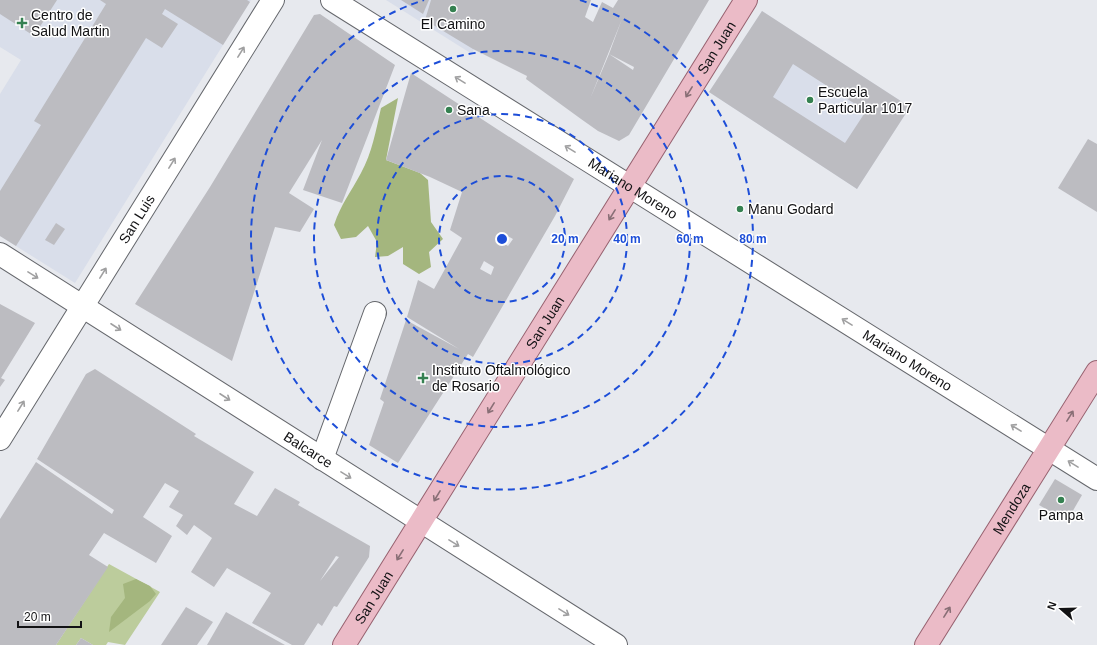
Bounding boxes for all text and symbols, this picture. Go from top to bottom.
marker: El Camino [448,4,458,14]
place label: Centro de Salud Martin [31,7,110,39]
place label: El Camino [421,16,485,32]
marker: Centro de Salud Martin [16,17,28,29]
street label: San Juan [694,18,739,77]
one-way arrow [237,46,245,58]
one-way arrow [454,76,466,84]
place label: Escuela Particular 1017 [818,84,912,116]
one-way arrow [684,87,693,98]
marker: Escuela Particular 1017 [805,95,815,105]
place label: Sana [457,102,490,118]
marker: Sana [444,105,454,115]
one-way arrow [564,145,576,153]
street label: Mariano Moreno [585,155,681,222]
one-way arrow [168,158,176,169]
street label: San Luis [116,192,158,246]
place label: Manu Godard [748,201,834,217]
marker: Manu Godard [735,204,745,214]
one-way arrow [608,209,616,221]
centre of rings [495,232,509,246]
text: 20 m [551,232,579,246]
text: 40 m [613,232,641,246]
text: 60 m [676,232,704,246]
text: 80 m [739,232,767,246]
one-way arrow [100,267,108,279]
one-way arrow [27,271,38,279]
street label: San Juan [523,293,567,352]
one-way arrow [842,318,853,326]
one-way arrow [110,323,121,331]
street label: Mariano Moreno [860,326,955,394]
place label: Instituto Oftalmológico de Rosario [432,362,571,394]
marker: Instituto Oftalmológico de Rosario [417,372,429,384]
one-way arrow [219,393,230,401]
one-way arrow [16,400,25,411]
one-way arrow [487,402,495,414]
one-way arrow [1066,411,1074,422]
one-way arrow [1010,424,1022,432]
street label: Balcarce [281,428,336,471]
one-way arrow [1068,460,1079,468]
one-way arrow [341,471,352,479]
street label: Mendoza [989,480,1034,537]
one-way arrow [433,490,441,502]
marker: Pampa [1056,495,1066,505]
place label: Pampa [1039,507,1083,523]
one-way arrow [448,539,459,547]
one-way arrow [396,549,404,561]
street label: San Juan [351,568,396,627]
north arrow [1041,589,1081,629]
text: N [1045,600,1059,611]
scale bar [18,603,81,629]
one-way arrow [943,607,951,618]
one-way arrow [558,608,569,616]
text: 20 m [24,610,51,624]

